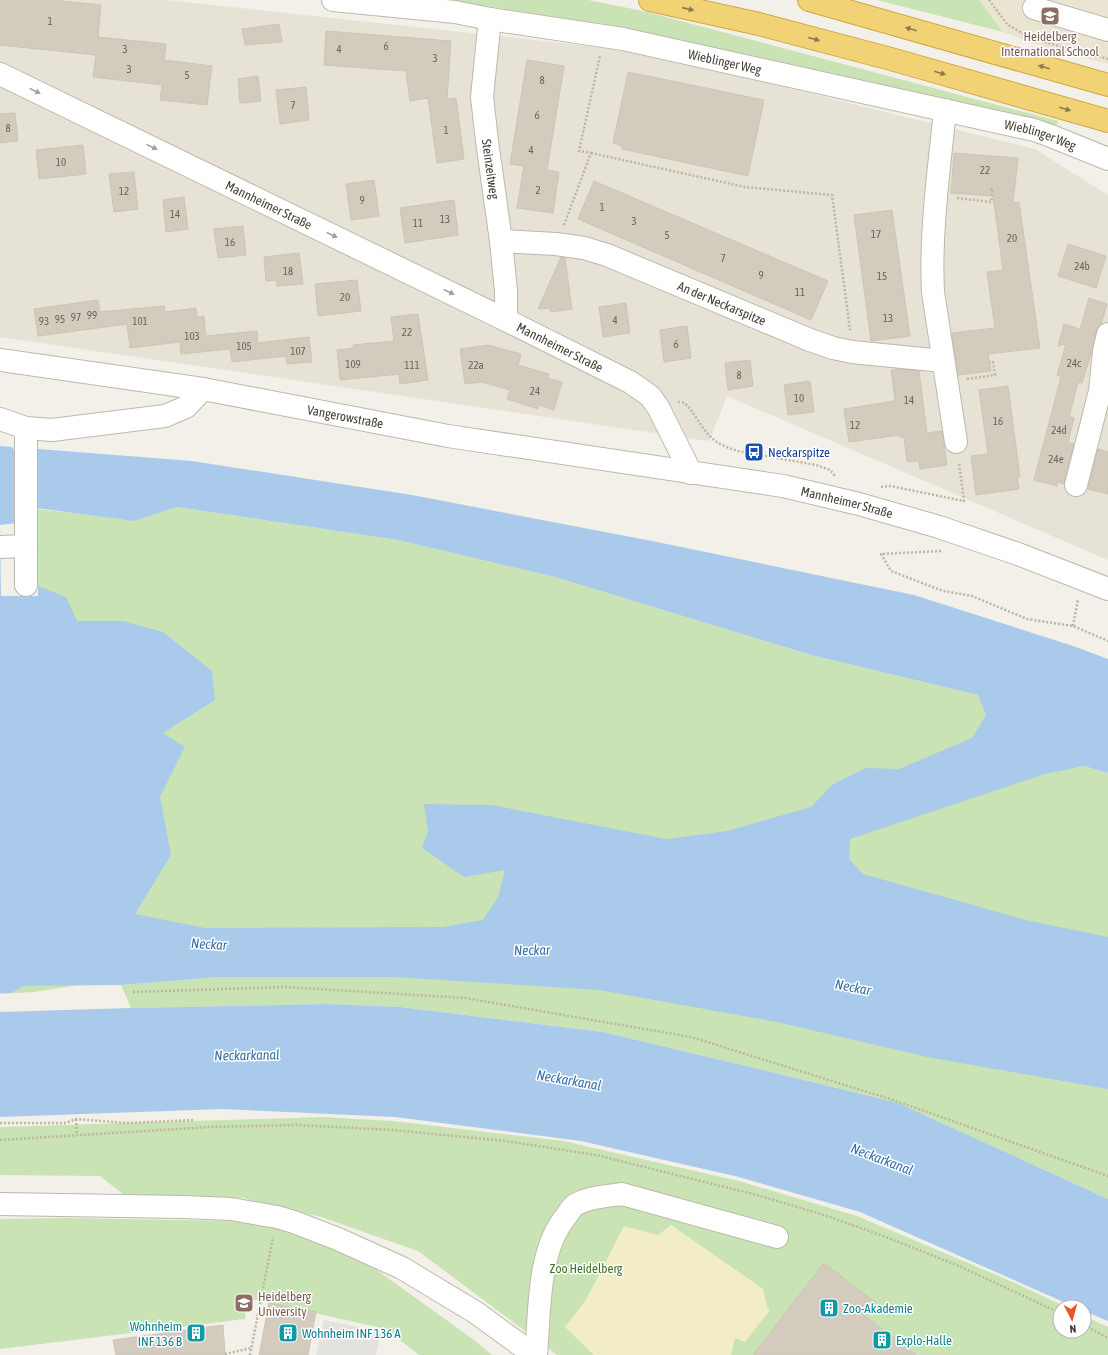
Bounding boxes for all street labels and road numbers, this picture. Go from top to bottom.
street label: Wieblinger Weg [687,47,763,78]
street label: Wieblinger Weg [1003,117,1079,154]
street label: Steinzeitweg [479,138,502,201]
street label: Mannheimer Straße [223,178,314,233]
street label: An der Neckarspitze [675,278,768,329]
street label: Mannheimer Straße [514,320,605,375]
street label: Vangerowstraße [306,402,385,431]
street label: Mannheimer Straße [799,483,895,521]

